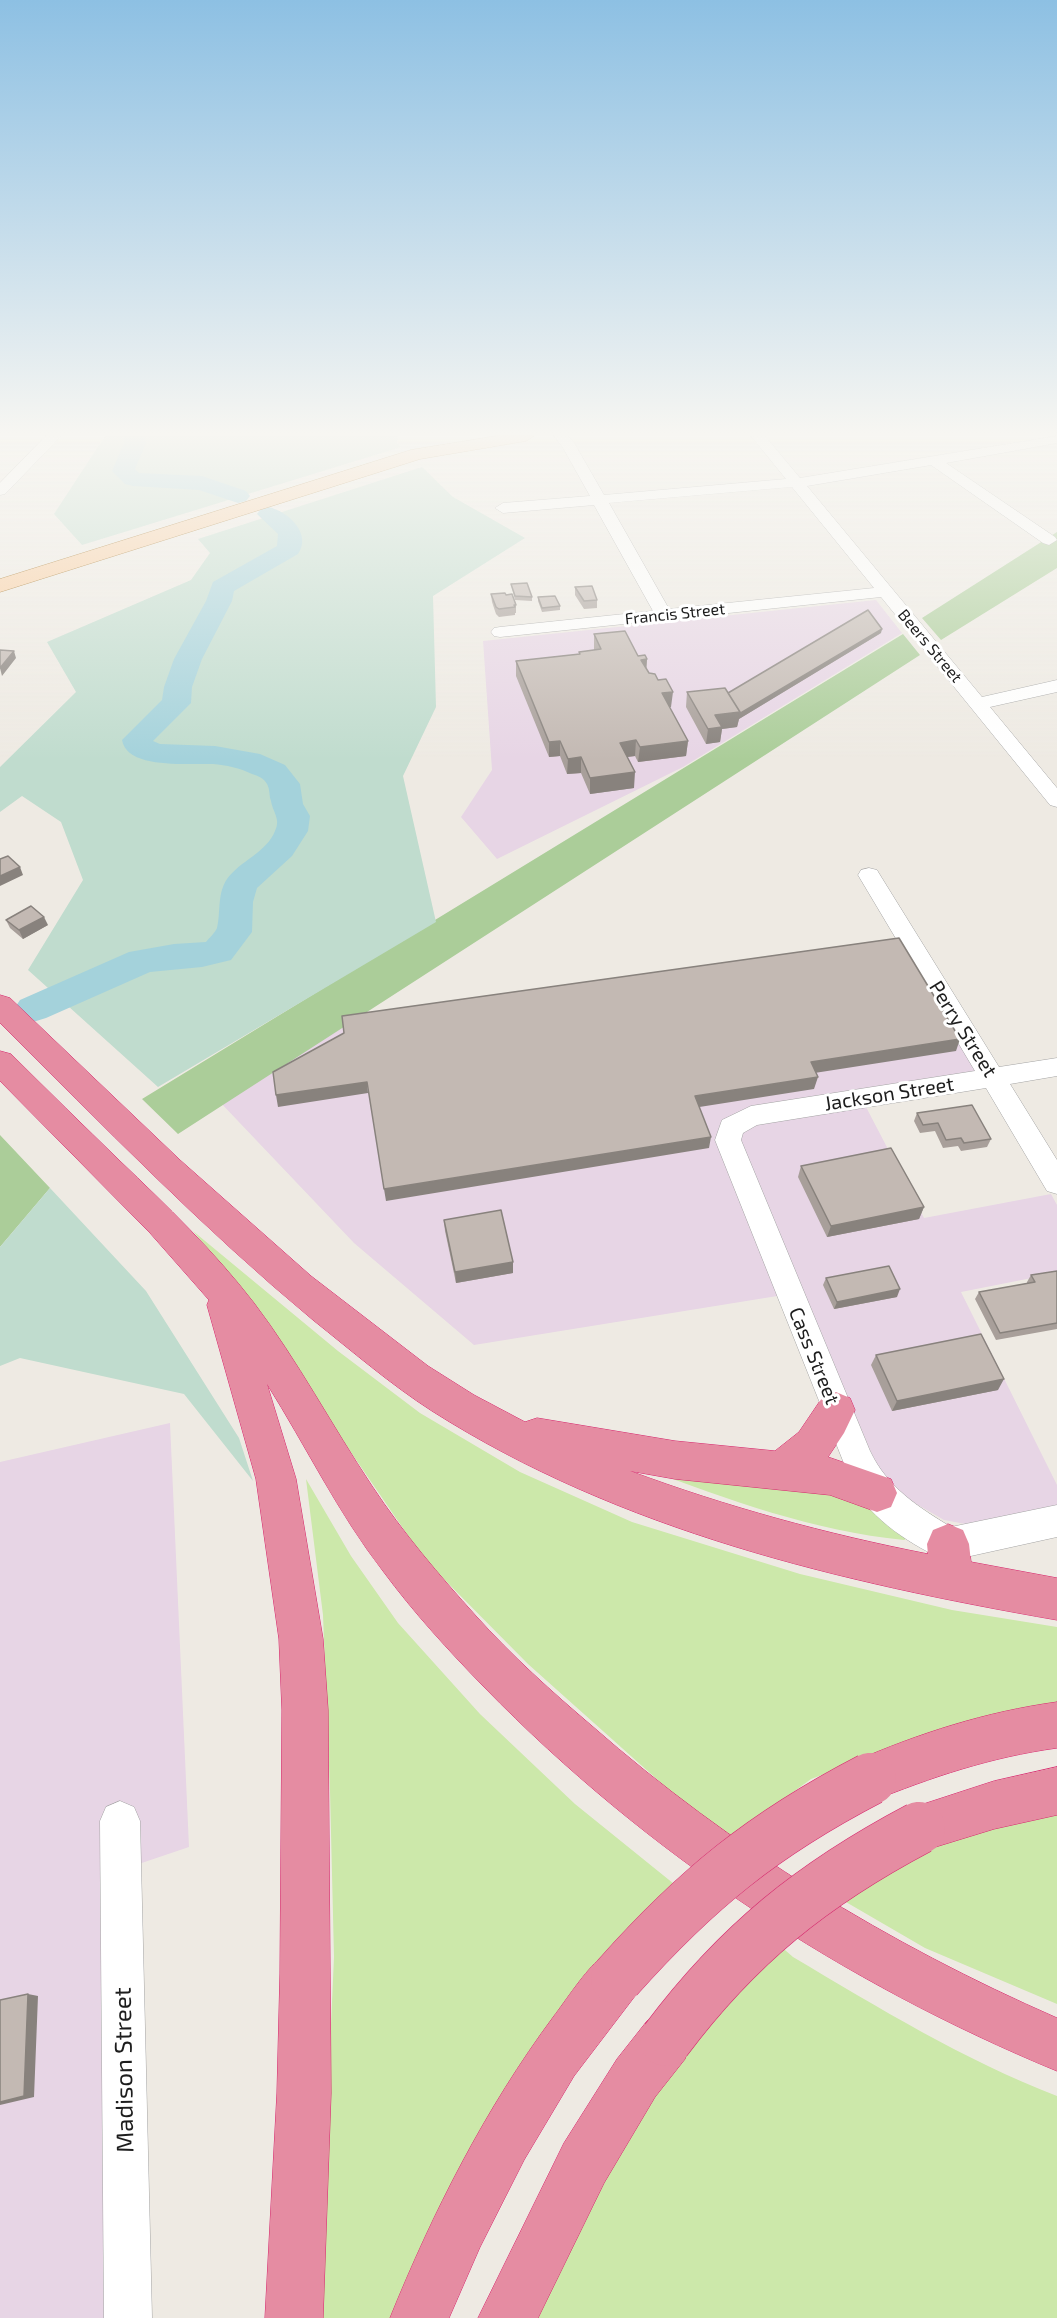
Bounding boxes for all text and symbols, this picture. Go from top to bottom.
street label: Francis Street [624,599,726,629]
street label: Beers Street [894,605,966,687]
street label: Perry Street [924,976,1002,1082]
street label: Jackson Street [822,1072,956,1116]
street label: Cass Street [784,1304,844,1408]
street label: Madison Street [108,1987,140,2153]

